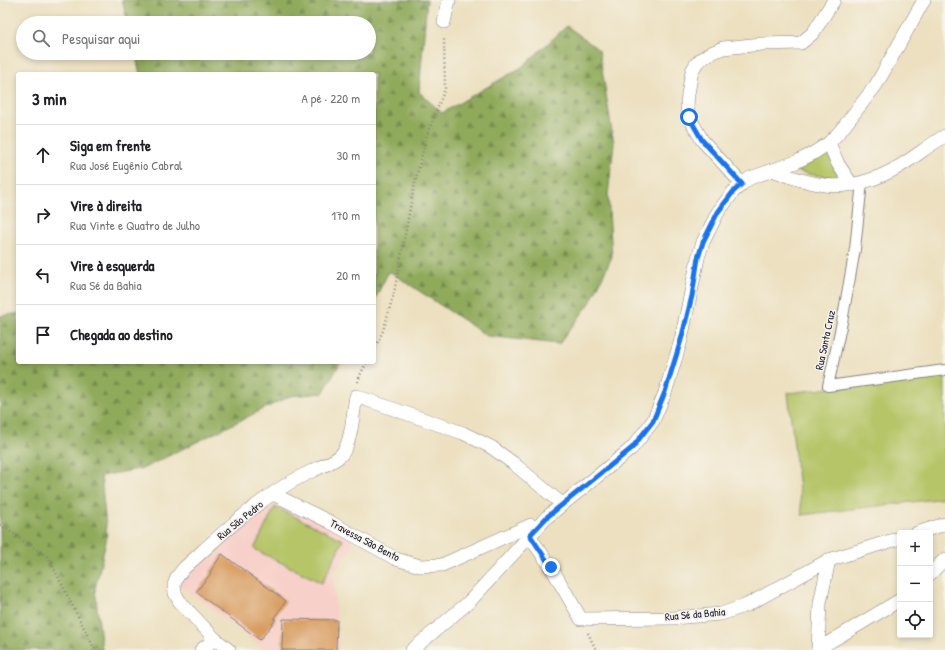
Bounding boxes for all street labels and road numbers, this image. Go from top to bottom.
street label: Rua Santa Cruz [812,309,838,371]
street label: Rua São Pedro [214,497,266,543]
street label: Travessa São Bento [328,516,403,565]
street label: Rua Sé da Bahia [664,604,726,624]

